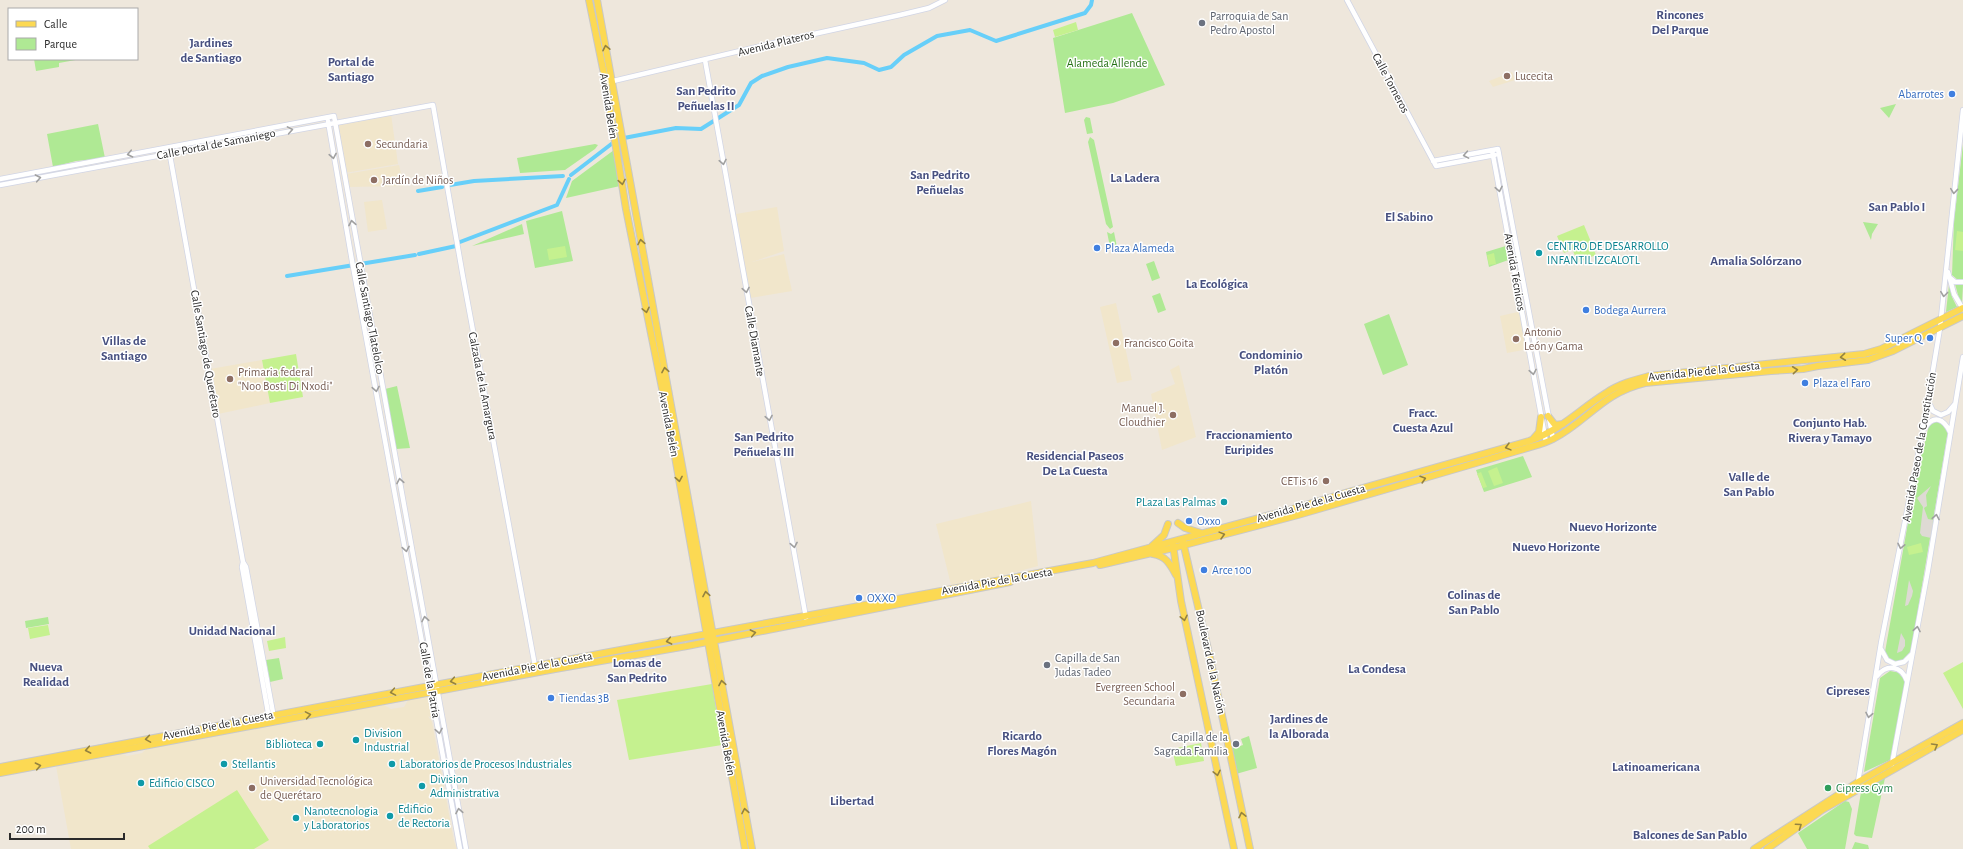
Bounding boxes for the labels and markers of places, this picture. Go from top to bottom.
place label: Parroquia de San Pedro Apostol [1210,10,1288,36]
marker: Parroquia de San Pedro Apostol [1197,18,1207,28]
place label: Lucecita [1515,70,1554,82]
marker: Lucecita [1502,71,1512,81]
place label: Abarrotes [1898,88,1944,100]
marker: Abarrotes [1947,89,1957,99]
place label: Secundaria [376,138,428,150]
marker: Secundaria [363,139,373,149]
place label: Jardín de Niños [382,174,453,186]
marker: Jardín de Niños [369,175,379,185]
place label: CENTRO DE DESARROLLO INFANTIL IZCALOTL [1547,240,1669,266]
place label: Plaza Alameda [1105,242,1175,254]
marker: Plaza Alameda [1092,243,1102,253]
marker: CENTRO DE DESARROLLO INFANTIL IZCALOTL [1534,248,1544,258]
place label: Bodega Aurrera [1594,304,1667,316]
marker: Bodega Aurrera [1581,305,1591,315]
place label: Antonio León y Gama [1524,326,1584,353]
place label: Super Q [1885,332,1923,345]
marker: Super Q [1925,333,1935,343]
marker: Antonio León y Gama [1511,334,1521,344]
place label: Francisco Goita [1124,337,1194,349]
marker: Francisco Goita [1111,338,1121,348]
place label: Primaria federal "Noo Bosti Di Nxodi" [238,366,333,392]
marker: Primaria federal "Noo Bosti Di Nxodi" [225,374,235,384]
place label: Plaza el Faro [1813,377,1871,389]
marker: Plaza el Faro [1800,378,1810,388]
place label: Manuel J. Cloudhier [1119,402,1165,428]
marker: Manuel J. Cloudhier [1168,410,1178,420]
place label: CETis 16 [1281,475,1318,487]
marker: CETis 16 [1321,476,1331,486]
place label: PLaza Las Palmas [1136,496,1216,508]
marker: PLaza Las Palmas [1219,497,1229,507]
place label: Oxxo [1197,515,1221,527]
marker: Oxxo [1184,516,1194,526]
place label: Arce 100 [1212,564,1252,576]
marker: Arce 100 [1199,565,1209,575]
place label: OXXO [867,592,896,604]
marker: OXXO [854,593,864,603]
place label: Capilla de San Judas Tadeo [1055,652,1120,678]
marker: Capilla de San Judas Tadeo [1042,660,1052,670]
place label: Evergreen School Secundaria [1095,681,1175,707]
marker: Evergreen School Secundaria [1178,689,1188,699]
place label: Tiendas 3B [559,692,609,704]
marker: Tiendas 3B [546,693,556,703]
place label: Division Industrial [364,727,409,753]
place label: Capilla de la Sagrada Familia [1154,731,1228,757]
marker: Division Industrial [351,735,361,745]
place label: Biblioteca [265,738,312,750]
marker: Biblioteca [315,739,325,749]
marker: Capilla de la Sagrada Familia [1231,739,1241,749]
place label: Stellantis [232,758,276,770]
place label: Laboratorios de Procesos Industriales [400,758,572,770]
marker: Stellantis [219,759,229,769]
marker: Laboratorios de Procesos Industriales [387,759,397,769]
place label: Division Administrativa [430,773,500,799]
place label: Universidad Tecnológica de Querétaro [260,775,373,802]
place label: Edificio CISCO [149,777,215,789]
marker: Edificio CISCO [136,778,146,788]
marker: Division Administrativa [417,781,427,791]
place label: Cipress Gym [1836,782,1893,795]
marker: Universidad Tecnológica de Querétaro [247,783,257,793]
marker: Cipress Gym [1823,783,1833,793]
place label: Edificio de Rectoria [398,803,450,829]
place label: Nanotecnologia y Laboratorios [303,805,379,832]
marker: Edificio de Rectoria [385,811,395,821]
marker: Nanotecnologia y Laboratorios [291,813,301,823]

